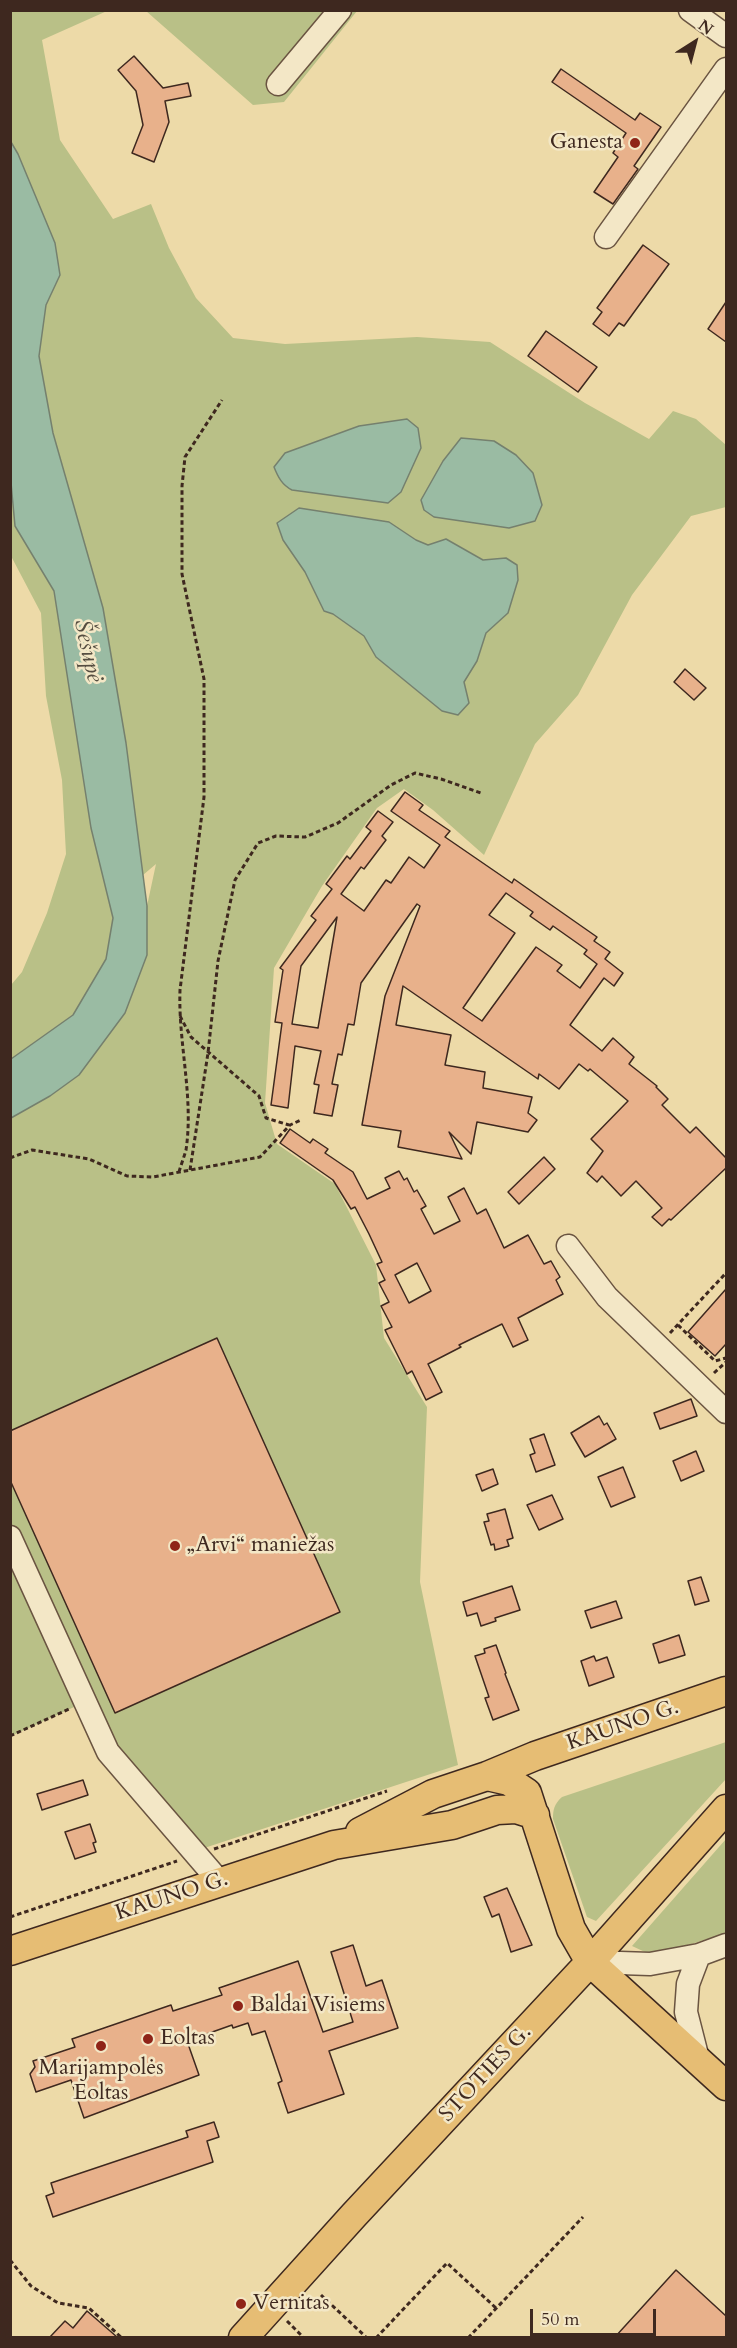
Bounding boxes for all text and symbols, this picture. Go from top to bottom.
north arrow [665,12,725,72]
text: N [693,14,718,40]
place label: Ganesta [550,130,623,156]
marker: Ganesta [628,136,642,150]
water label: Šešupė [66,617,108,685]
place label: „Arvi“ maniežas [187,1533,334,1559]
marker: „Arvi“ maniežas [168,1539,182,1553]
street label: KAUNO G. [564,1695,682,1757]
street label: KAUNO G. [112,1866,232,1928]
place label: Baldai Visiems [250,1993,385,2019]
marker: Baldai Visiems [231,1999,245,2013]
street label: STOTIES G. [434,2020,538,2128]
place label: Eoltas [160,2026,215,2052]
marker: Eoltas [141,2032,155,2046]
marker: Marijampolės Eoltas [94,2039,108,2053]
place label: Marijampolės Eoltas [38,2056,164,2108]
place label: Vernitas [253,2291,330,2317]
marker: Vernitas [234,2297,248,2311]
scale bar [533,2297,659,2335]
text: 50 m [541,2307,580,2332]

